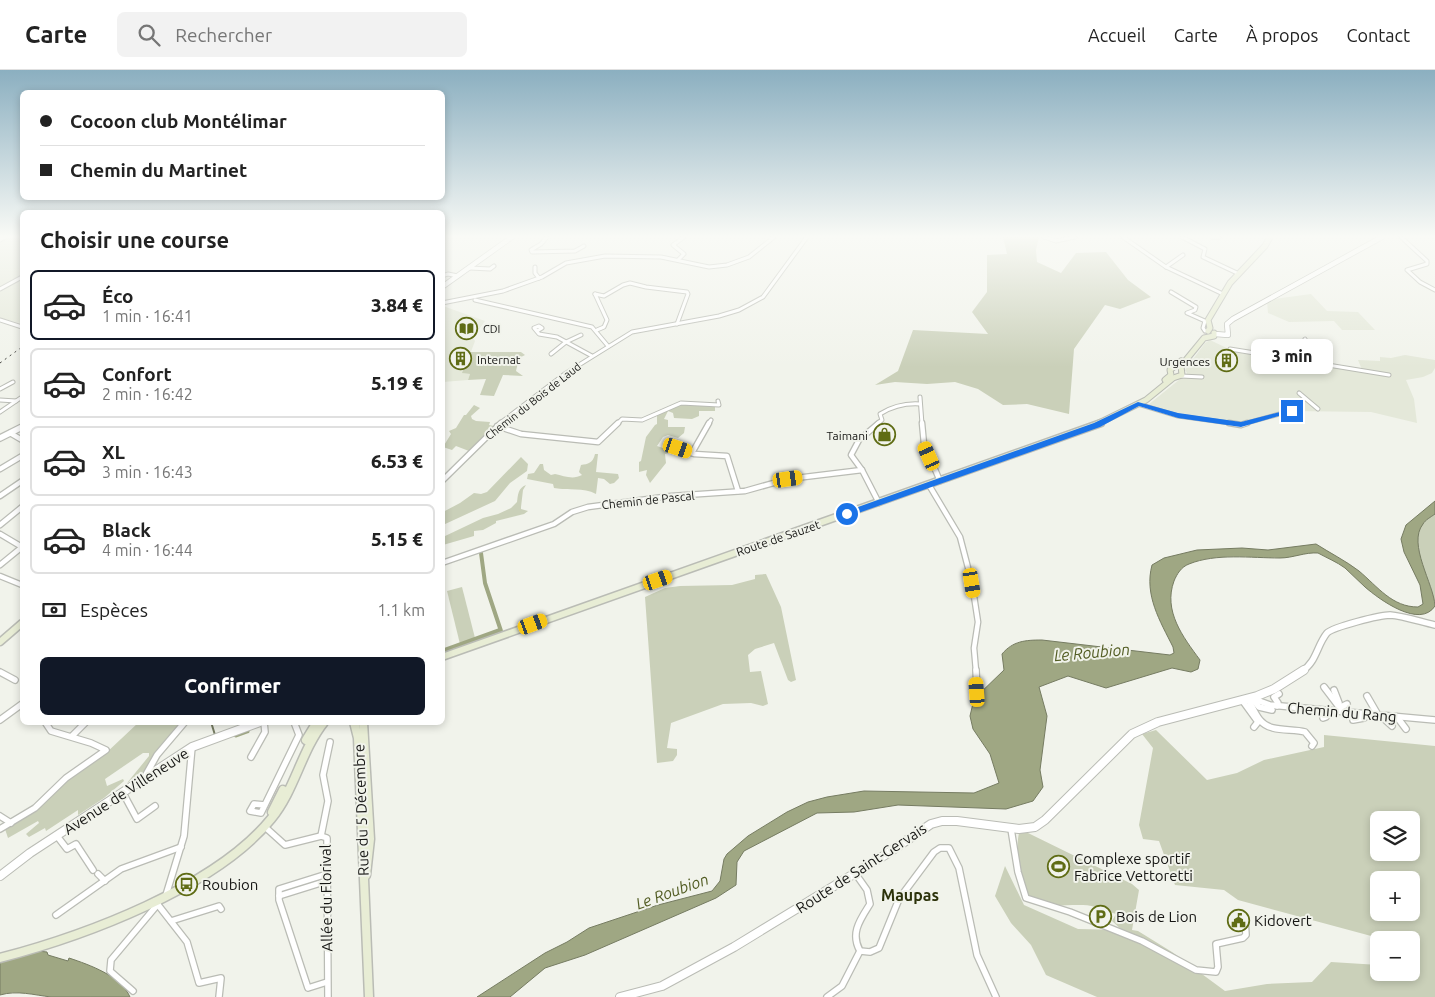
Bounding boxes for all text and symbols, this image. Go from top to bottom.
search box [117,12,467,57]
text: Carte [25,21,87,48]
icon: search [135,21,163,49]
text: Rechercher [175,24,272,46]
text: Accueil [1088,25,1146,45]
text: Carte [1174,25,1218,45]
text: À propos [1246,25,1318,45]
text: Contact [1346,25,1410,45]
text: Cocoon club Montélimar [70,110,287,132]
text: Chemin du Martinet [70,159,247,181]
text: Choisir une course [40,227,229,252]
icon: car [42,283,87,328]
text: Éco [102,285,134,307]
text: 3.84 € [371,294,423,316]
text: 1 min · 16:41 [102,307,193,325]
library icon: CDI [455,317,479,341]
place label: CDI [483,323,500,335]
callout: 3 min [1251,338,1333,374]
building icon: Internat [449,347,473,371]
text: 3 min [1272,347,1312,365]
building icon: Urgences [1214,349,1238,373]
place label: Internat [477,353,521,366]
place label: Urgences [1160,355,1210,368]
street label: Chemin du Bois de Laud [483,360,583,442]
icon: car [42,361,87,406]
text: Confort [102,363,172,385]
text: 5.19 € [371,372,423,394]
text: 2 min · 16:42 [102,385,193,403]
route end [1281,400,1303,422]
shop icon: Taimani [872,423,896,447]
place label: Taimani [826,429,868,442]
car [661,436,694,460]
icon: car [42,439,87,484]
car [916,439,941,473]
text: XL [102,441,125,463]
text: 6.53 € [371,450,423,472]
text: 3 min · 16:43 [102,463,193,481]
car [772,469,803,489]
street label: Chemin de Pascal [601,489,695,511]
route start [836,503,858,525]
icon: car [42,517,87,562]
street label: Route de Sauzet [734,517,822,558]
text: Black [102,519,151,541]
text: 5.15 € [371,528,423,550]
text: 4 min · 16:44 [102,541,193,559]
car [962,567,981,599]
car [641,568,674,592]
icon: cash [40,596,68,624]
text: Espèces [80,599,148,621]
text: 1.1 km [377,601,425,619]
car [516,612,549,636]
water label: Le Roubion [1053,640,1131,664]
button: Confirmer [40,657,425,715]
car [968,677,985,707]
street label: Chemin du Rang [1287,699,1397,725]
street label: Avenue de Villeneuve [60,744,192,838]
street label: Rue du 5 Décembre [350,744,372,876]
map controls [1370,811,1420,981]
button: layers [1370,811,1420,861]
street label: Route de Saint-Gervais [793,820,929,916]
street label: Allée du Florival [317,844,335,952]
place label: Complexe sportif Fabrice Vettoretti [1074,850,1193,884]
sports icon: Complexe sportif Fabrice Vettoretti [1046,855,1070,879]
water label: Le Roubion [633,870,711,912]
button: + [1370,871,1420,921]
bus stop icon: Roubion [174,872,198,896]
place label: Roubion [202,876,258,893]
district label: Maupas [881,886,939,904]
parking icon: Bois de Lion [1088,904,1112,928]
place label: Bois de Lion [1116,908,1197,925]
public building icon: Kidovert [1226,908,1250,932]
place label: Kidovert [1254,912,1312,929]
button: − [1370,931,1420,981]

